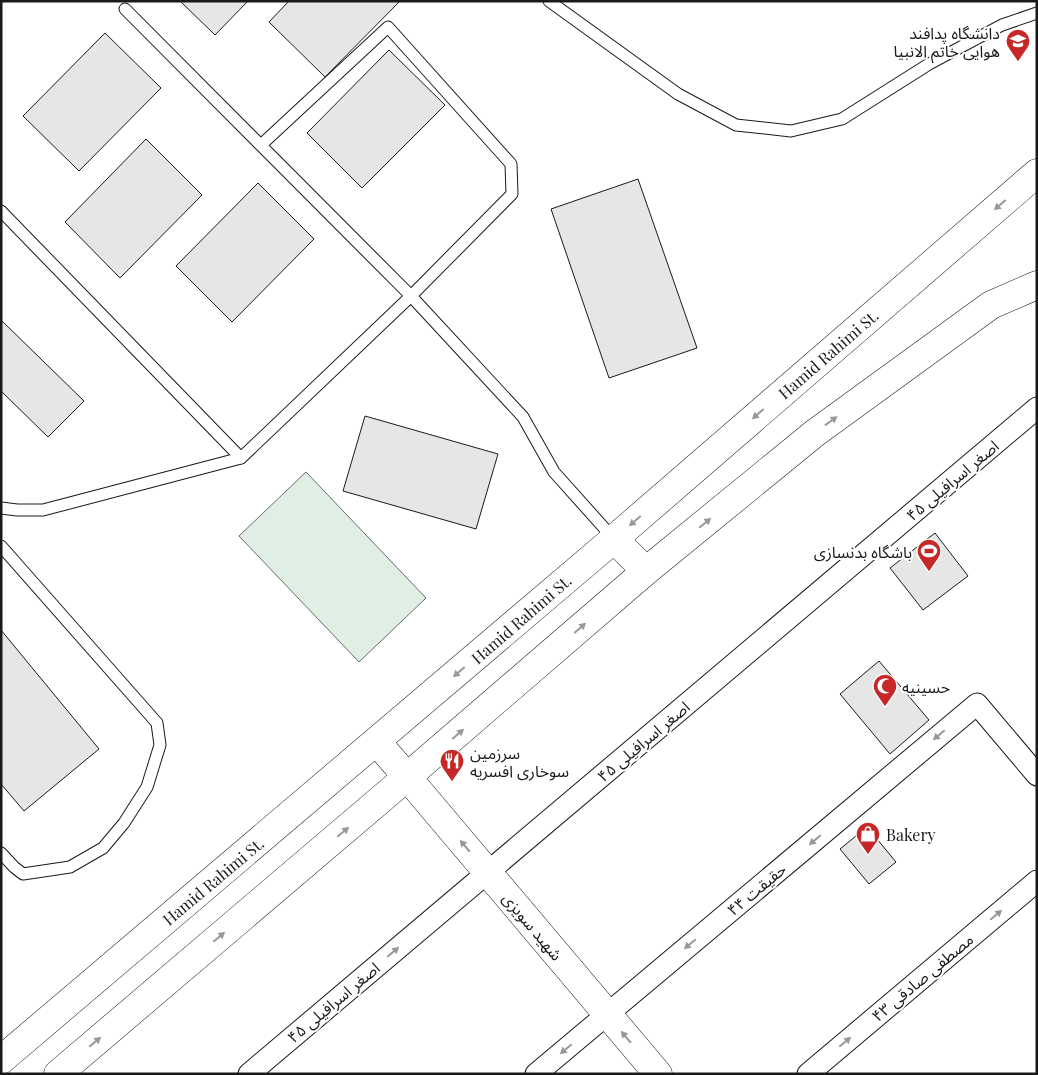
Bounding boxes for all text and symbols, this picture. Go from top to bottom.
place label: دانشگاه پدافند هوایی خاتم الانبیا [894,22,1000,64]
school or university icon: دانشگاه پدافند هوایی خاتم الانبیا [1005,28,1031,62]
one-way arrow [994,199,1007,210]
street label: Hamid Rahimi St. [774,305,882,403]
one-way arrow [752,409,765,420]
one-way arrow [824,416,838,426]
street label: اصغر اسرافیلی ۴۵ [901,435,1003,525]
one-way arrow [629,515,642,526]
one-way arrow [698,518,711,529]
sports icon: باشگاه بدنسازی [916,538,942,572]
place label: باشگاه بدنسازی [814,541,912,562]
street label: Hamid Rahimi St. [467,570,575,668]
one-way arrow [574,622,587,633]
one-way arrow [453,666,465,677]
mosque icon: حسینیه [872,673,898,707]
place label: حسینیه [902,676,950,697]
street label: اصغر اسرافیلی ۴۵ [592,696,694,786]
one-way arrow [451,728,463,740]
one-way arrow [933,730,946,741]
place label: سرزمین سوخاری افسریه [470,742,569,781]
restaurant icon: سرزمین سوخاری افسریه [439,748,465,782]
shop icon: Bakery [855,821,881,855]
place label: Bakery [886,824,936,845]
one-way arrow [337,827,349,838]
street label: Hamid Rahimi St. [158,833,268,929]
one-way arrow [809,834,822,845]
one-way arrow [459,840,471,852]
street label: حقیقت ۴۴ [722,858,790,920]
street label: شهید سویزی [498,888,568,964]
one-way arrow [989,910,1002,921]
street label: مصطفی صادقی ۴۳ [867,928,977,1026]
one-way arrow [213,931,225,943]
one-way arrow [684,939,697,950]
one-way arrow [387,947,399,958]
street label: اصغر اسرافیلی ۴۵ [282,957,384,1047]
one-way arrow [621,1030,632,1043]
one-way arrow [89,1037,102,1048]
one-way arrow [838,1037,851,1048]
one-way arrow [560,1043,573,1054]

